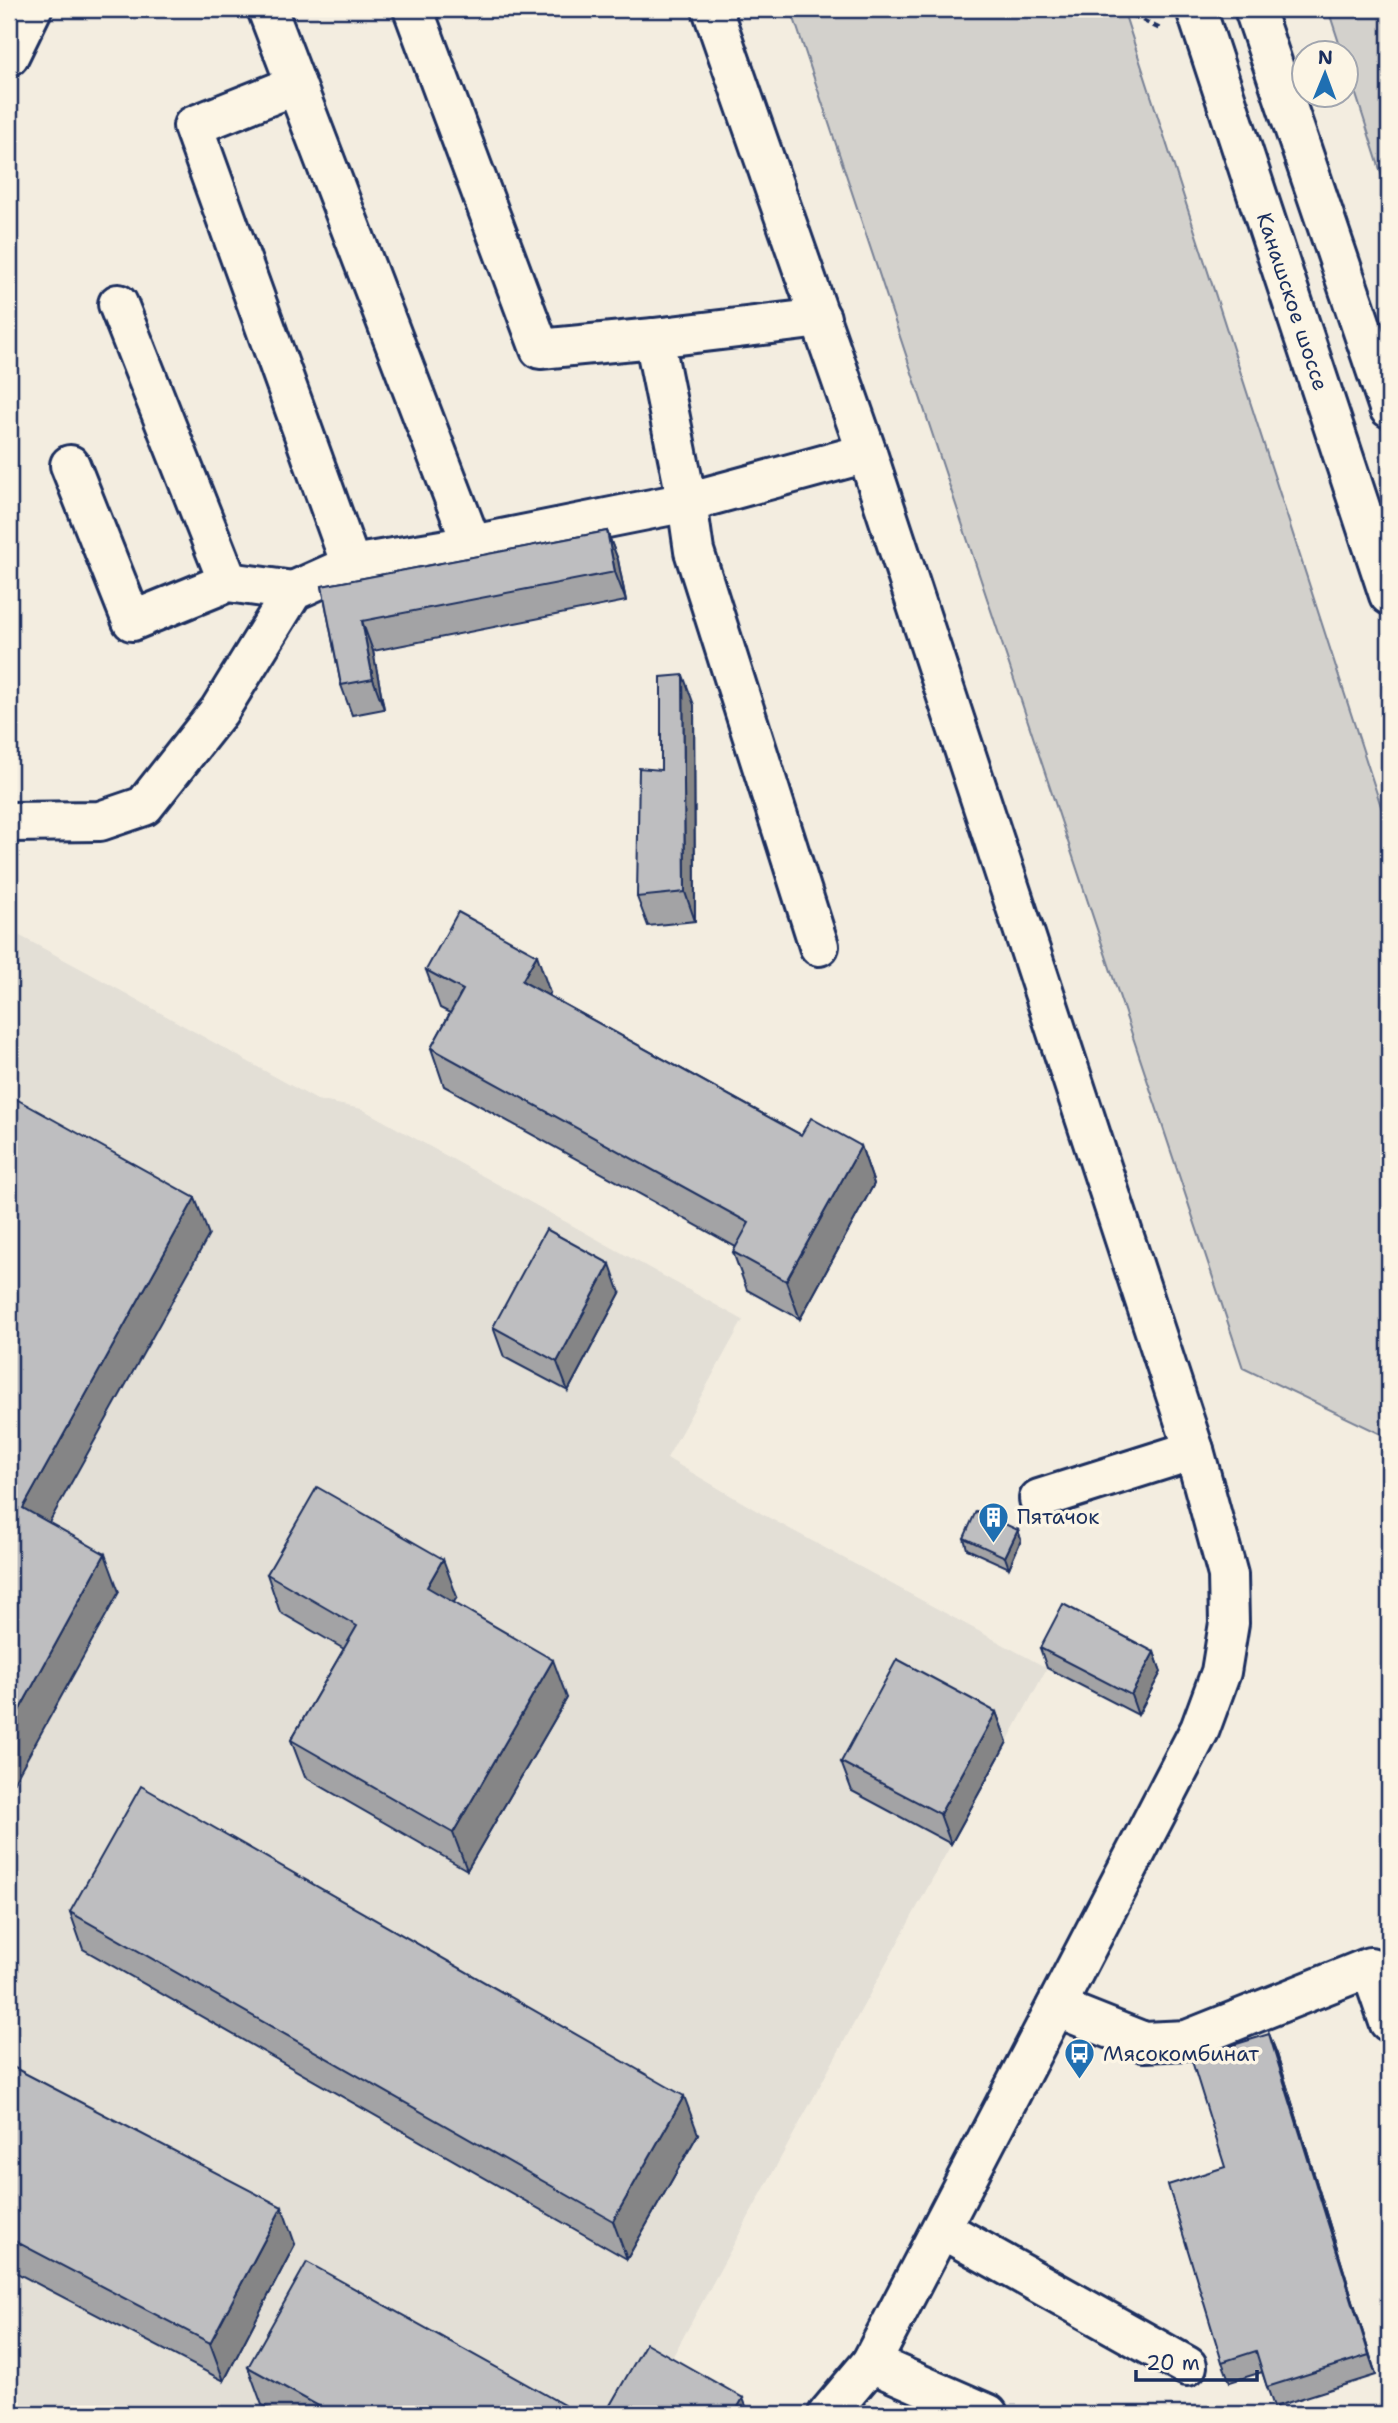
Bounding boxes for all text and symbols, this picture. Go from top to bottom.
north arrow [1290,38,1360,108]
text: N [1318,45,1333,70]
street label: Канашское шоссе [1250,209,1335,394]
building icon: Пятачок [977,1500,1011,1544]
place label: Пятачок [1017,1503,1099,1531]
bus stop icon: Мясокомбинат [1063,2037,1097,2081]
place label: Мясокомбинат [1103,2040,1259,2068]
scale bar [1136,2339,1256,2383]
text: 20 m [1146,2349,1200,2377]

